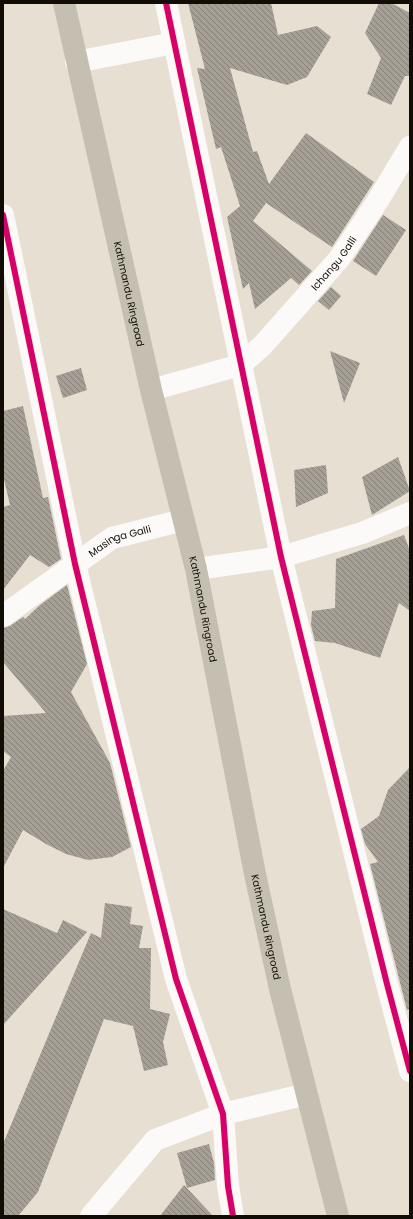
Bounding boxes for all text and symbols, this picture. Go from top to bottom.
street label: Ichangu Galli [307,233,360,294]
street label: Kathmandu Ringroad [110,240,148,348]
street label: Masinga Galli [85,521,153,561]
street label: Kathmandu Ringroad [185,555,221,663]
street label: Kathmandu Ringroad [247,873,285,981]

